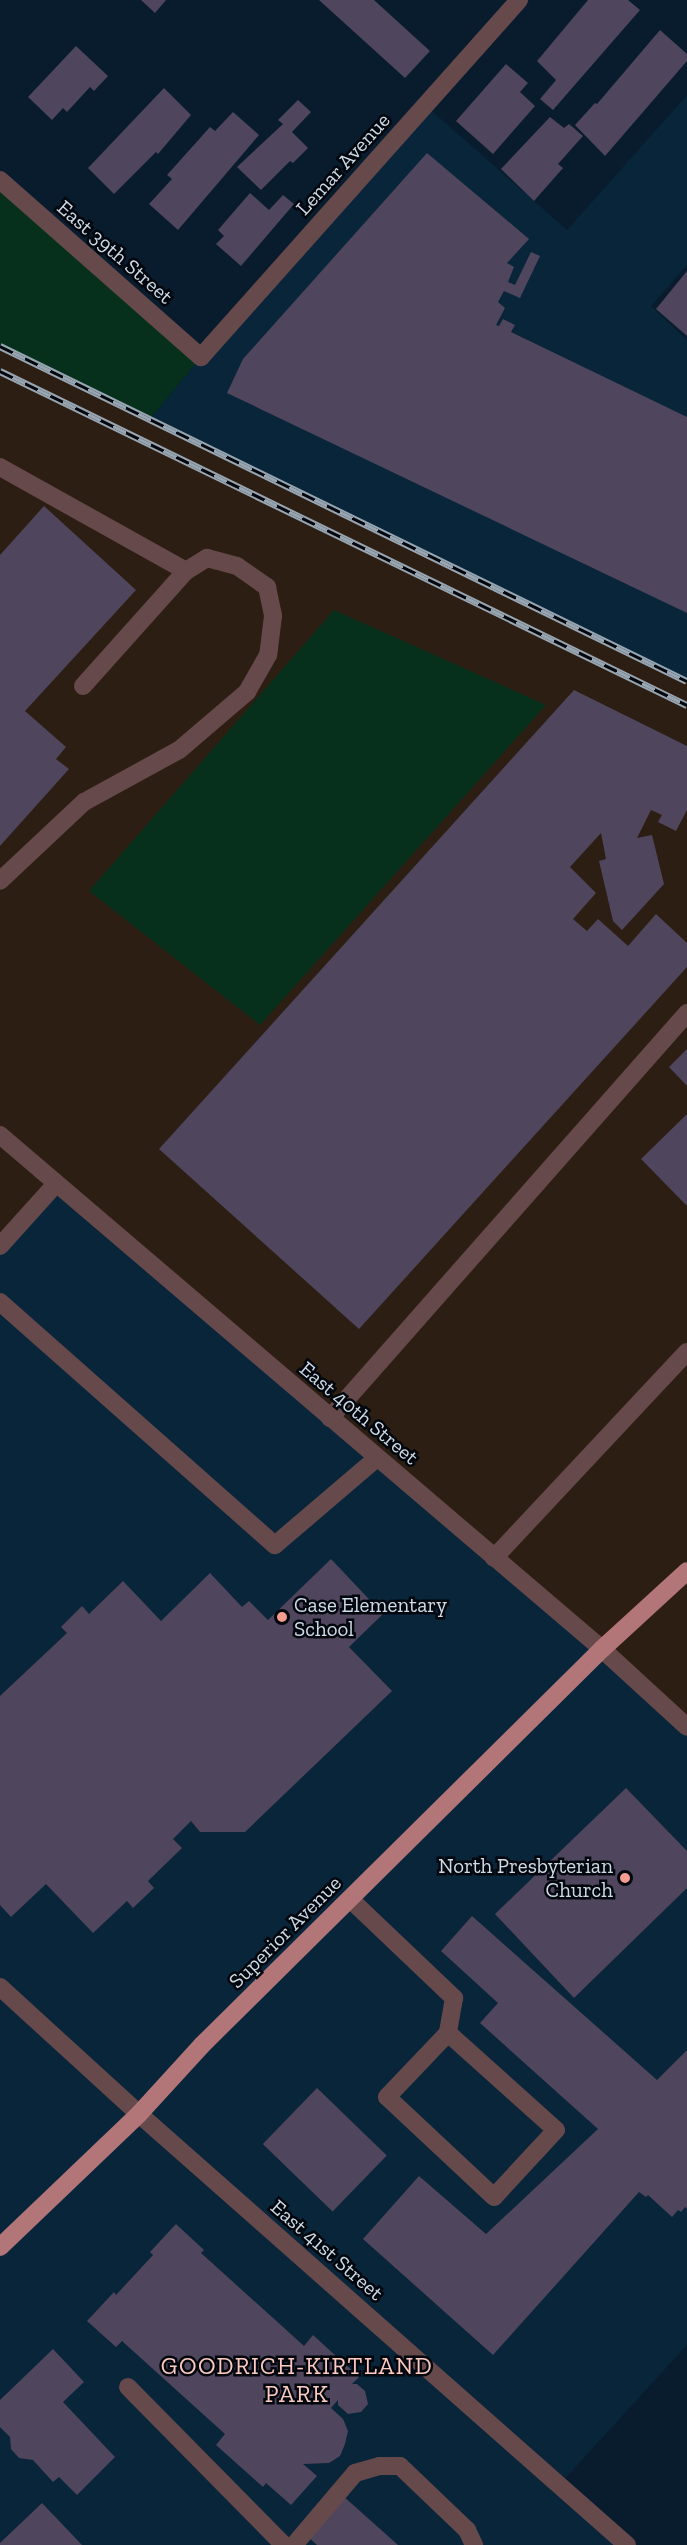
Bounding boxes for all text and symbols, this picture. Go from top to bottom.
street label: Lemar Avenue [290,107,396,221]
street label: East 39th Street [52,195,178,309]
street label: East 40th Street [294,1356,424,1470]
place label: Case Elementary School [294,1592,447,1642]
marker: Case Elementary School [275,1610,289,1624]
place label: North Presbyterian Church [438,1853,613,1903]
street label: Superior Avenue [223,1870,347,1994]
marker: North Presbyterian Church [618,1871,632,1885]
street label: East 41st Street [266,2194,388,2306]
district label: GOODRICH-KIRTLAND PARK [161,2352,433,2408]

